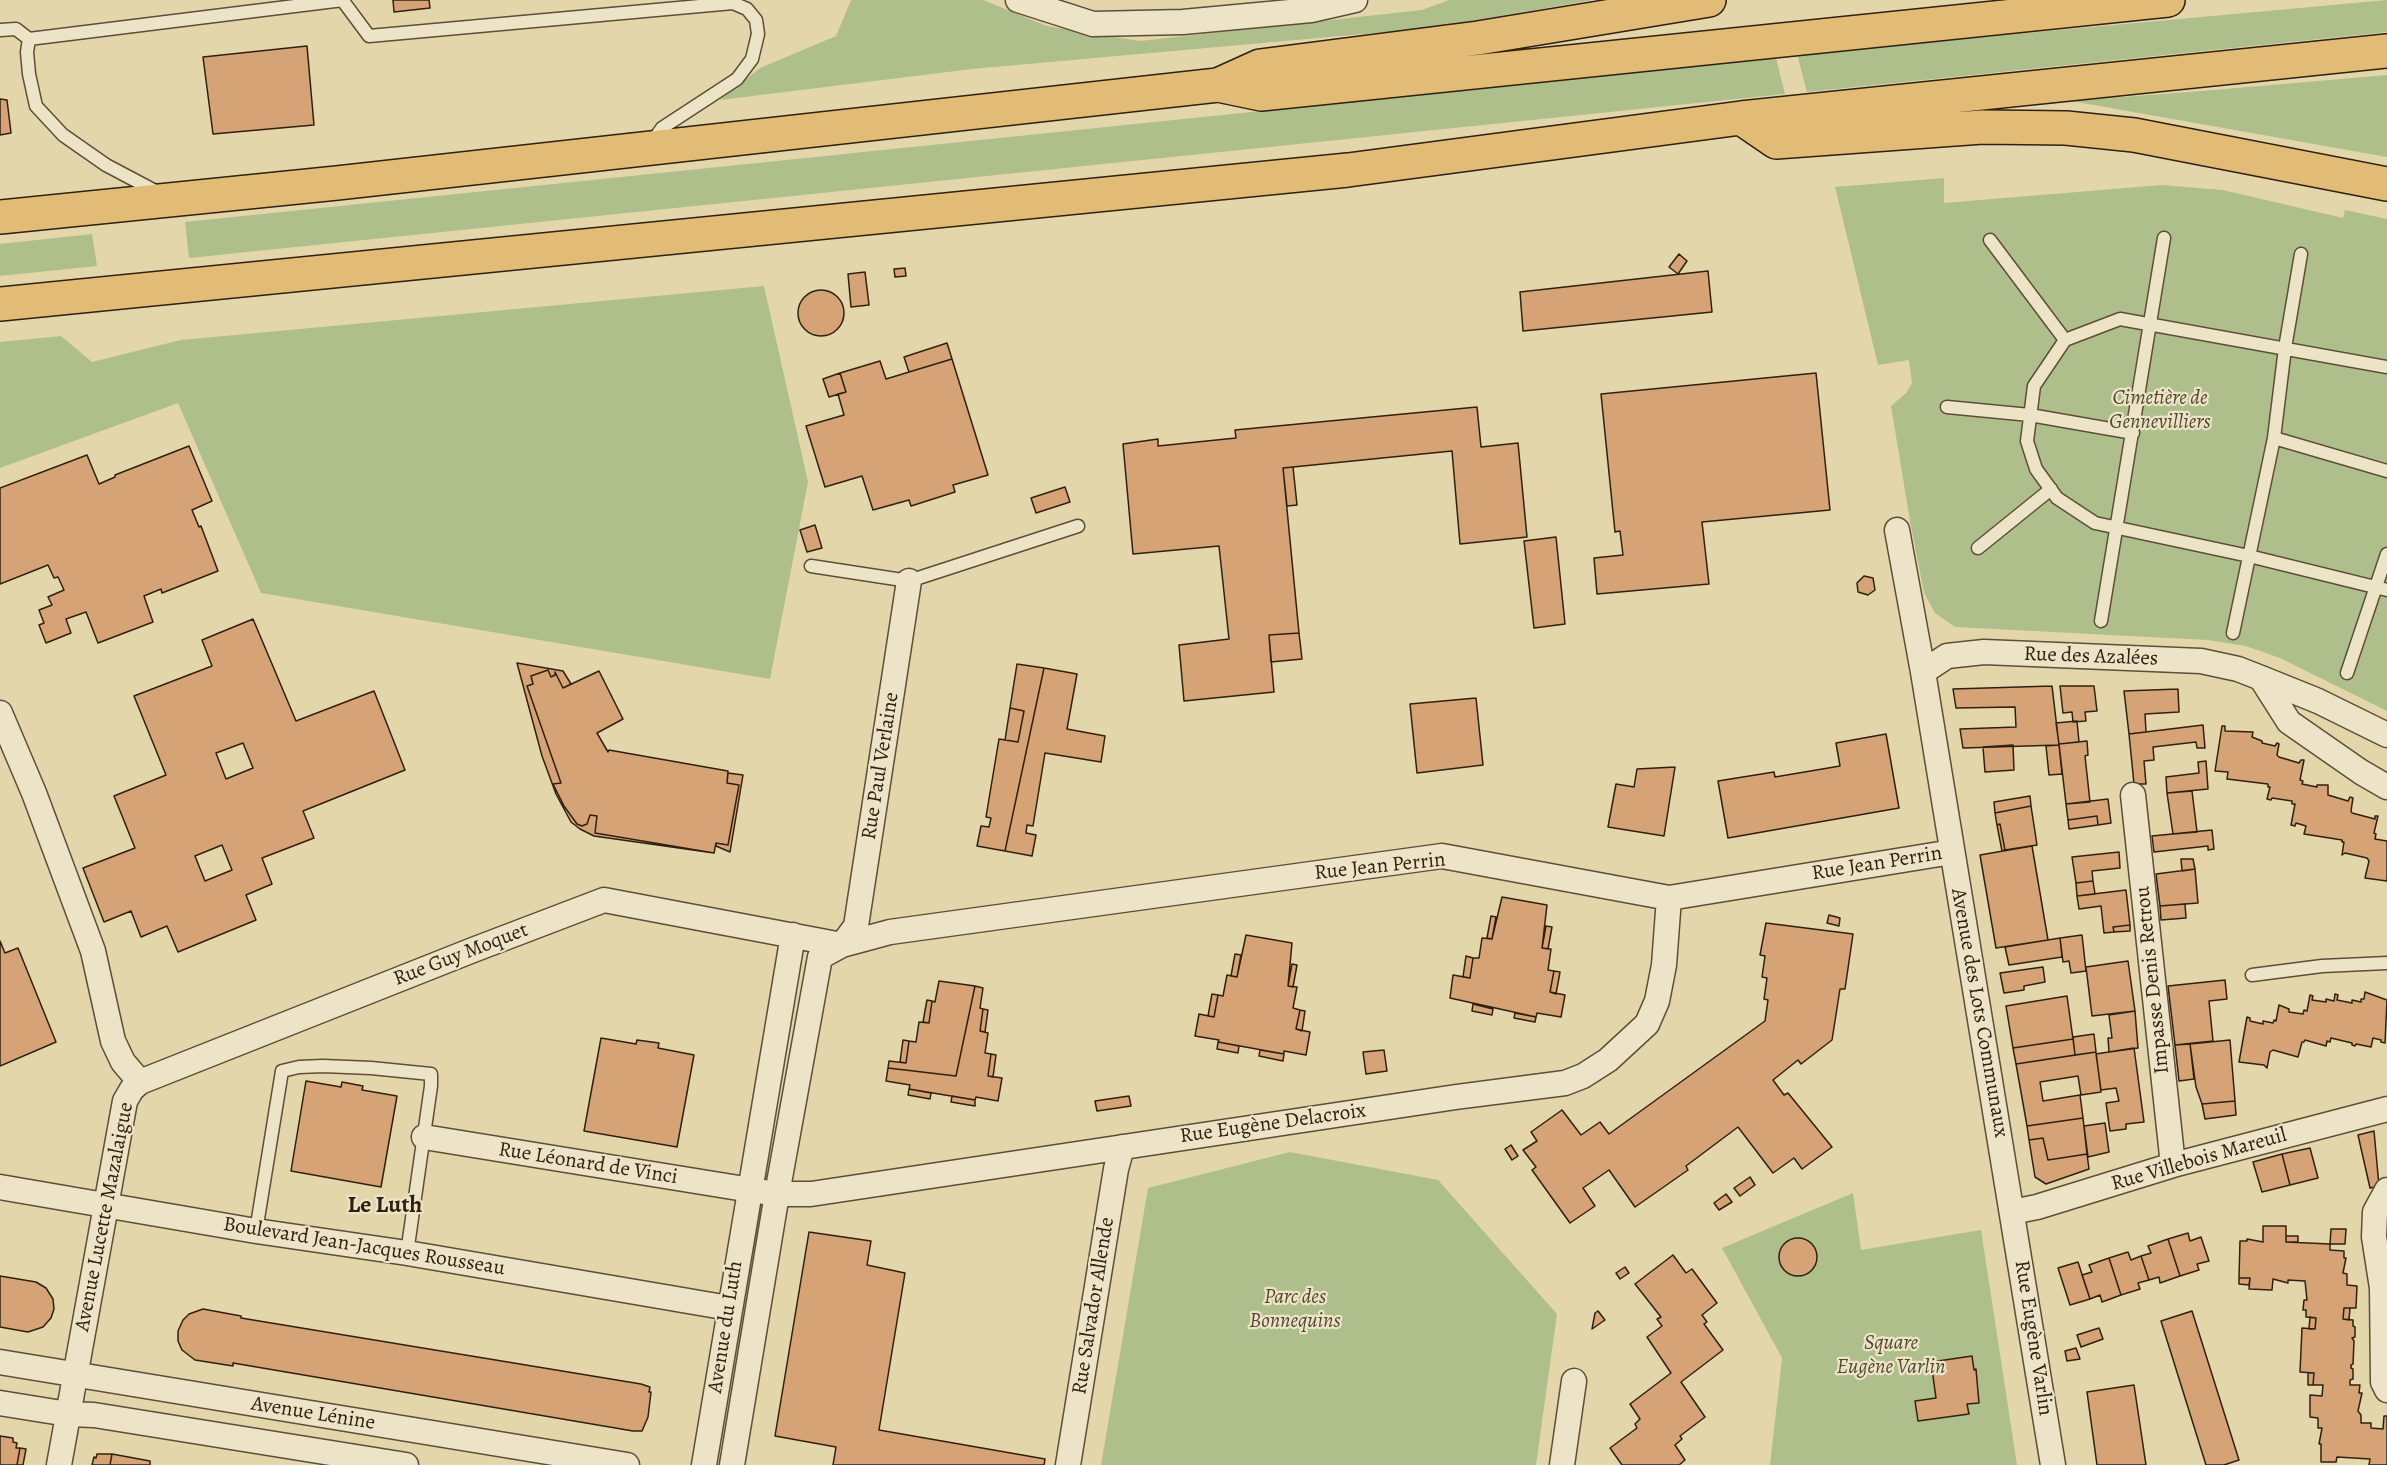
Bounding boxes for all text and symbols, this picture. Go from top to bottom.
park label: Cimetière de Gennevilliers [2109,386,2211,436]
street label: Rue des Azalées [2023,642,2159,672]
street label: Rue Paul Verlaine [857,690,905,842]
street label: Rue Jean Perrin [1810,841,1944,887]
street label: Rue Jean Perrin [1313,848,1447,886]
street label: Impasse Denis Retrou [2131,885,2175,1075]
street label: Avenue des Lots Communaux [1945,886,2013,1140]
street label: Rue Guy Moquet [390,918,532,992]
street label: Rue Eugène Delacroix [1178,1098,1368,1150]
street label: Avenue Lucette Mazalaigue [70,1100,140,1334]
street label: Rue Villebois Mareuil [2108,1123,2290,1197]
street label: Rue Léonard de Vinci [497,1137,679,1191]
district label: Le Luth [348,1192,422,1220]
street label: Boulevard Jean-Jacques Rousseau [221,1212,507,1282]
street label: Rue Salvador Allende [1068,1216,1120,1396]
street label: Rue Eugène Varlin [2008,1258,2058,1418]
street label: Avenue du Luth [703,1259,749,1395]
park label: Parc des Bonnequins [1249,1285,1341,1335]
park label: Square Eugène Varlin [1837,1331,1945,1381]
street label: Avenue Lénine [249,1392,377,1436]

